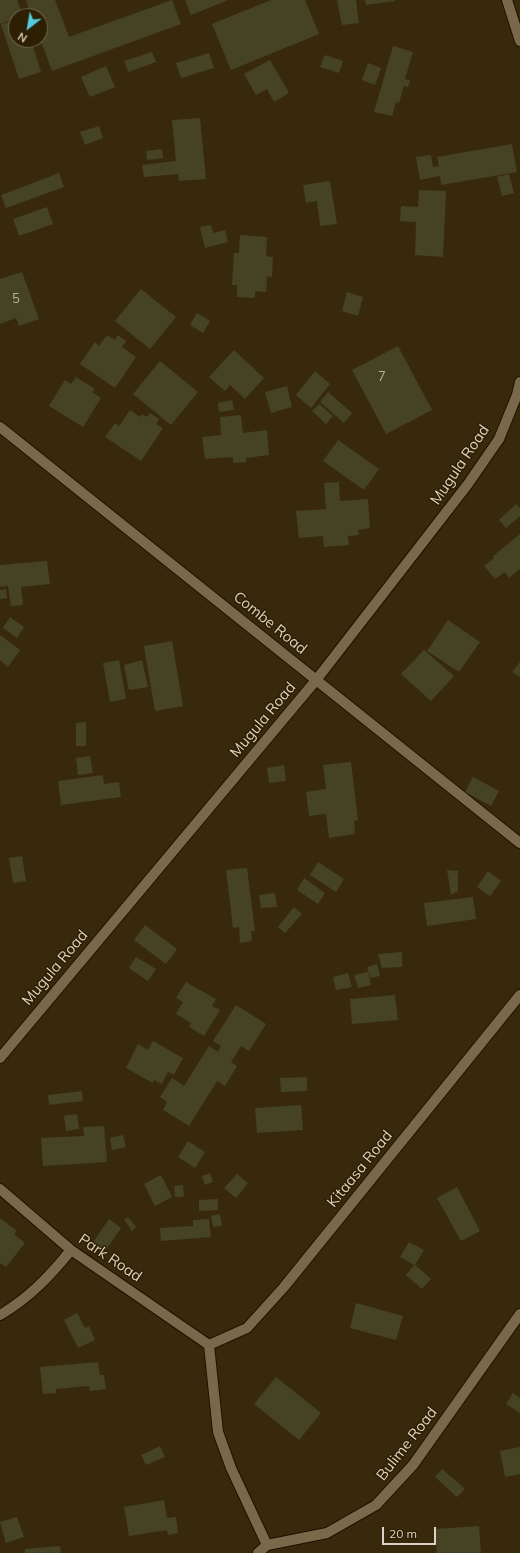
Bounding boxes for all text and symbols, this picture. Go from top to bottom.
north arrow [8,8,48,48]
text: N [15,29,30,46]
house number: 5 [12,291,20,307]
house number: 7 [378,369,386,385]
street label: Mugula Road [427,422,493,508]
street label: Combe Road [230,588,310,658]
street label: Mugula Road [226,679,300,761]
street label: Mugula Road [18,927,92,1009]
street label: Kitaasa Road [324,1127,396,1211]
street label: Park Road [75,1230,145,1286]
street label: Bulime Road [373,1404,441,1484]
scale bar [384,1519,438,1545]
text: 20 m [389,1526,417,1541]

